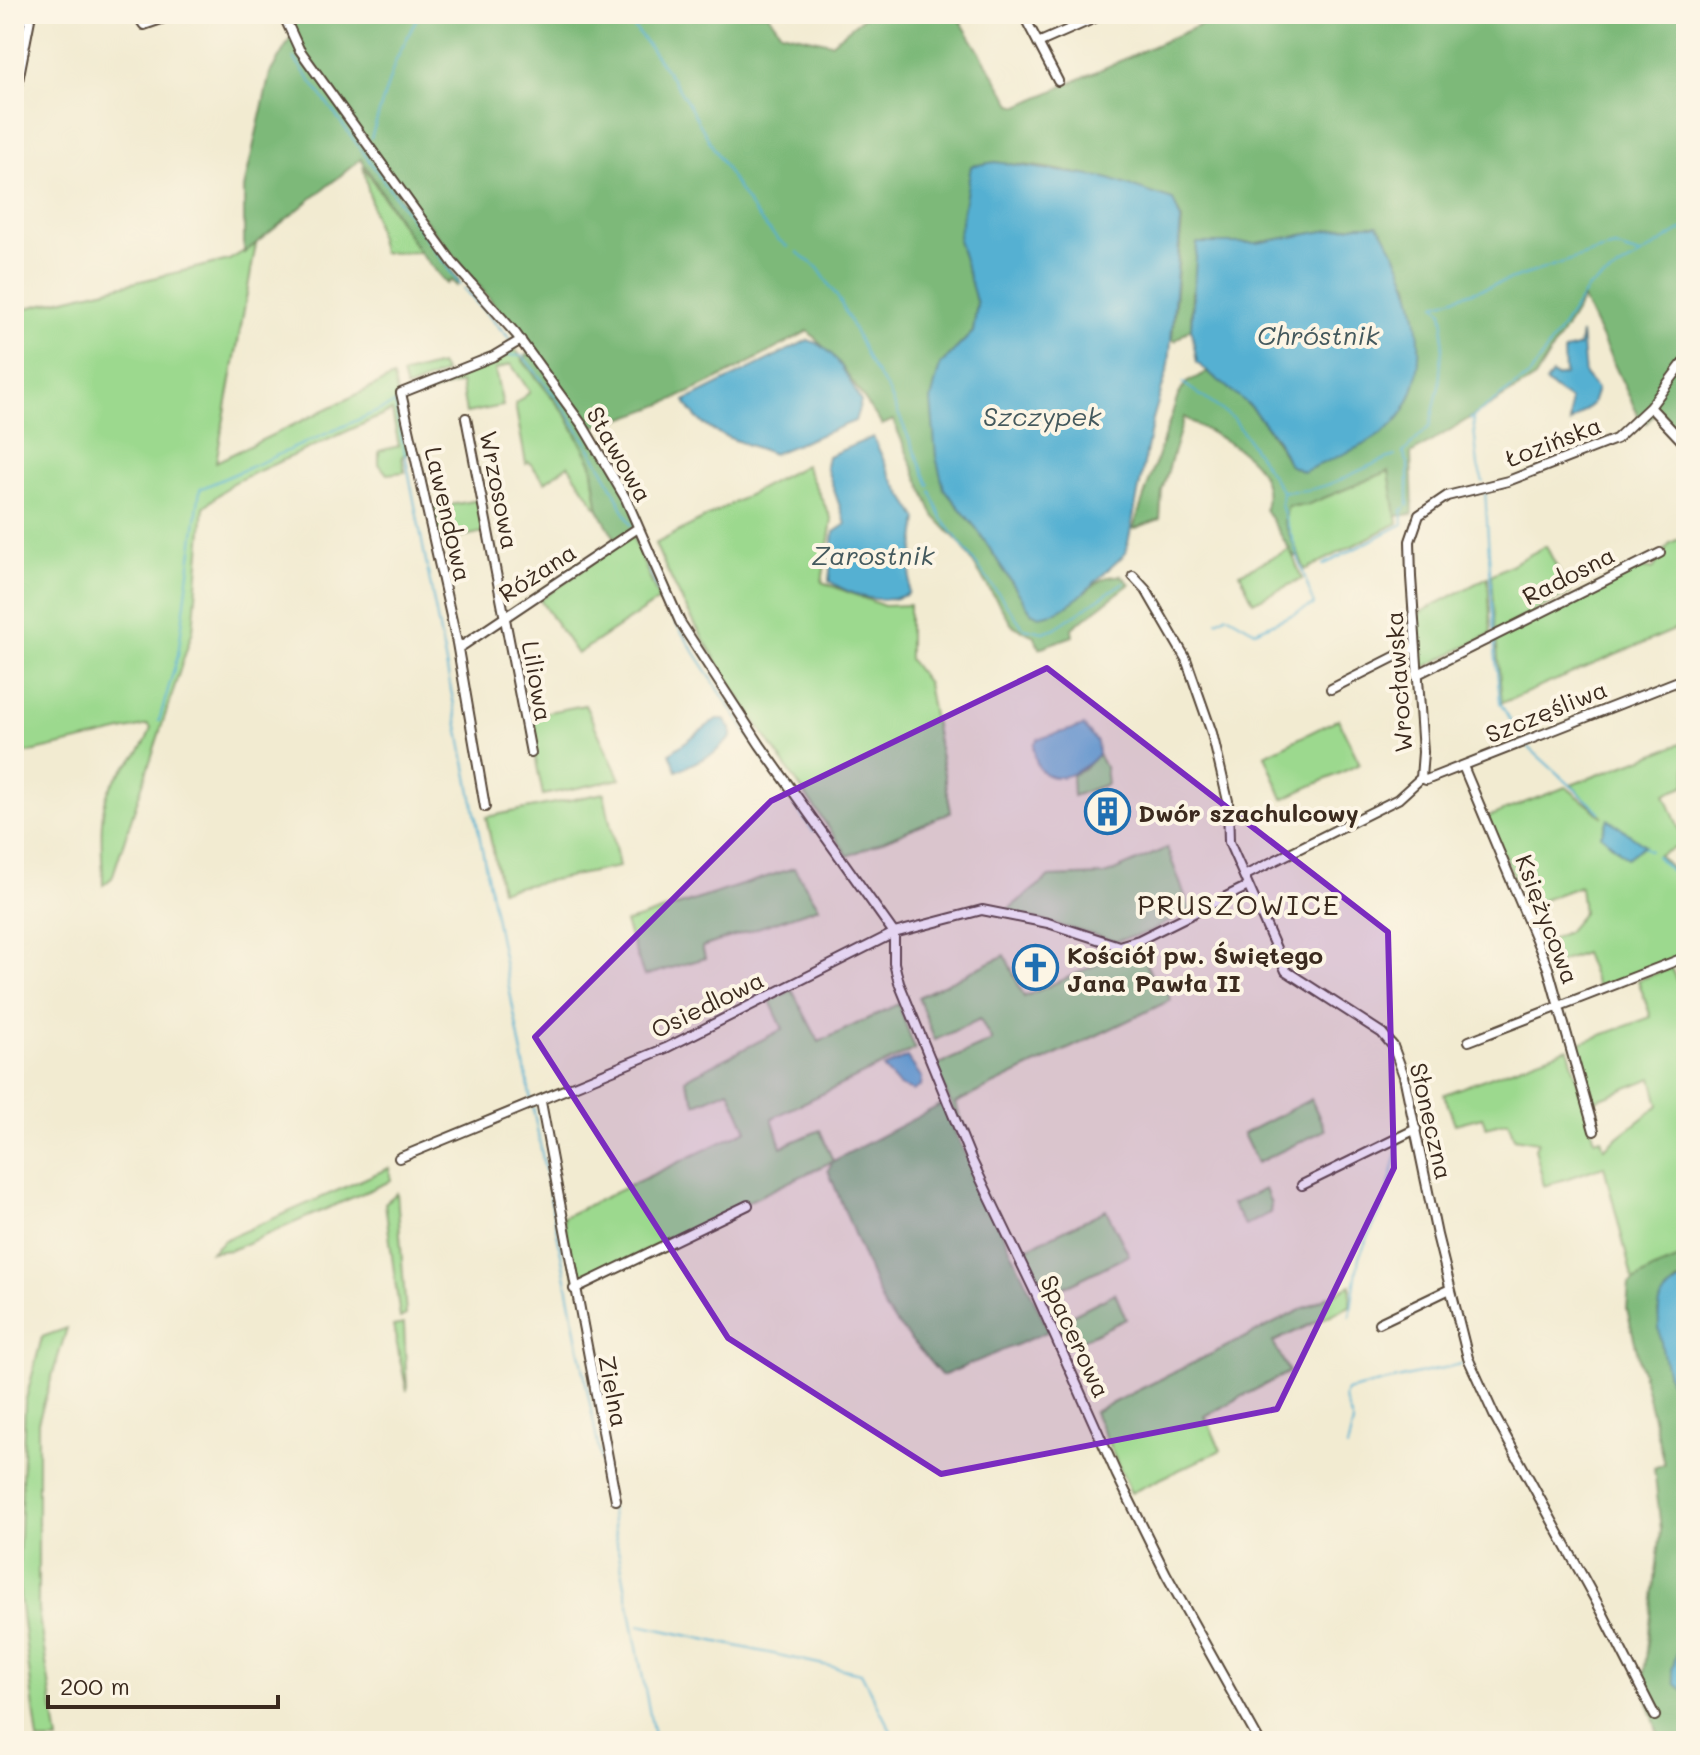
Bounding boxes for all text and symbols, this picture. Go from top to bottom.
water label: Chróstnik [1257,318,1380,352]
water label: Szczypek [983,399,1102,433]
street label: Stawowa [580,401,660,507]
street label: Łozińska [1501,409,1605,473]
street label: Wrzosowa [473,428,527,552]
street label: Lawendowa [418,444,480,584]
street label: Różana [492,536,582,608]
water label: Zarostnik [812,538,935,572]
street label: Radosna [1517,539,1619,611]
street label: Wrocławska [1378,610,1418,754]
street label: Liliowa [516,638,560,724]
street label: Szczęśliwa [1481,673,1611,749]
building icon: Dwór szachulcowy [1083,788,1131,836]
place label: Dwór szachulcowy [1138,797,1359,828]
street label: Księżycowa [1509,850,1587,988]
district label: PRUSZOWICE [1137,886,1341,922]
place label: Kościół pw. Świętego Jana Pawła II [1067,939,1323,998]
church icon: Kościół pw. Świętego Jana Pawła II [1012,944,1060,992]
street label: Osiedlowa [645,963,769,1045]
street label: Słoneczna [1404,1060,1460,1182]
street label: Spacerowa [1034,1270,1118,1402]
street label: Zielna [592,1352,636,1430]
scale bar [48,1659,278,1709]
text: 200 m [60,1670,130,1701]

